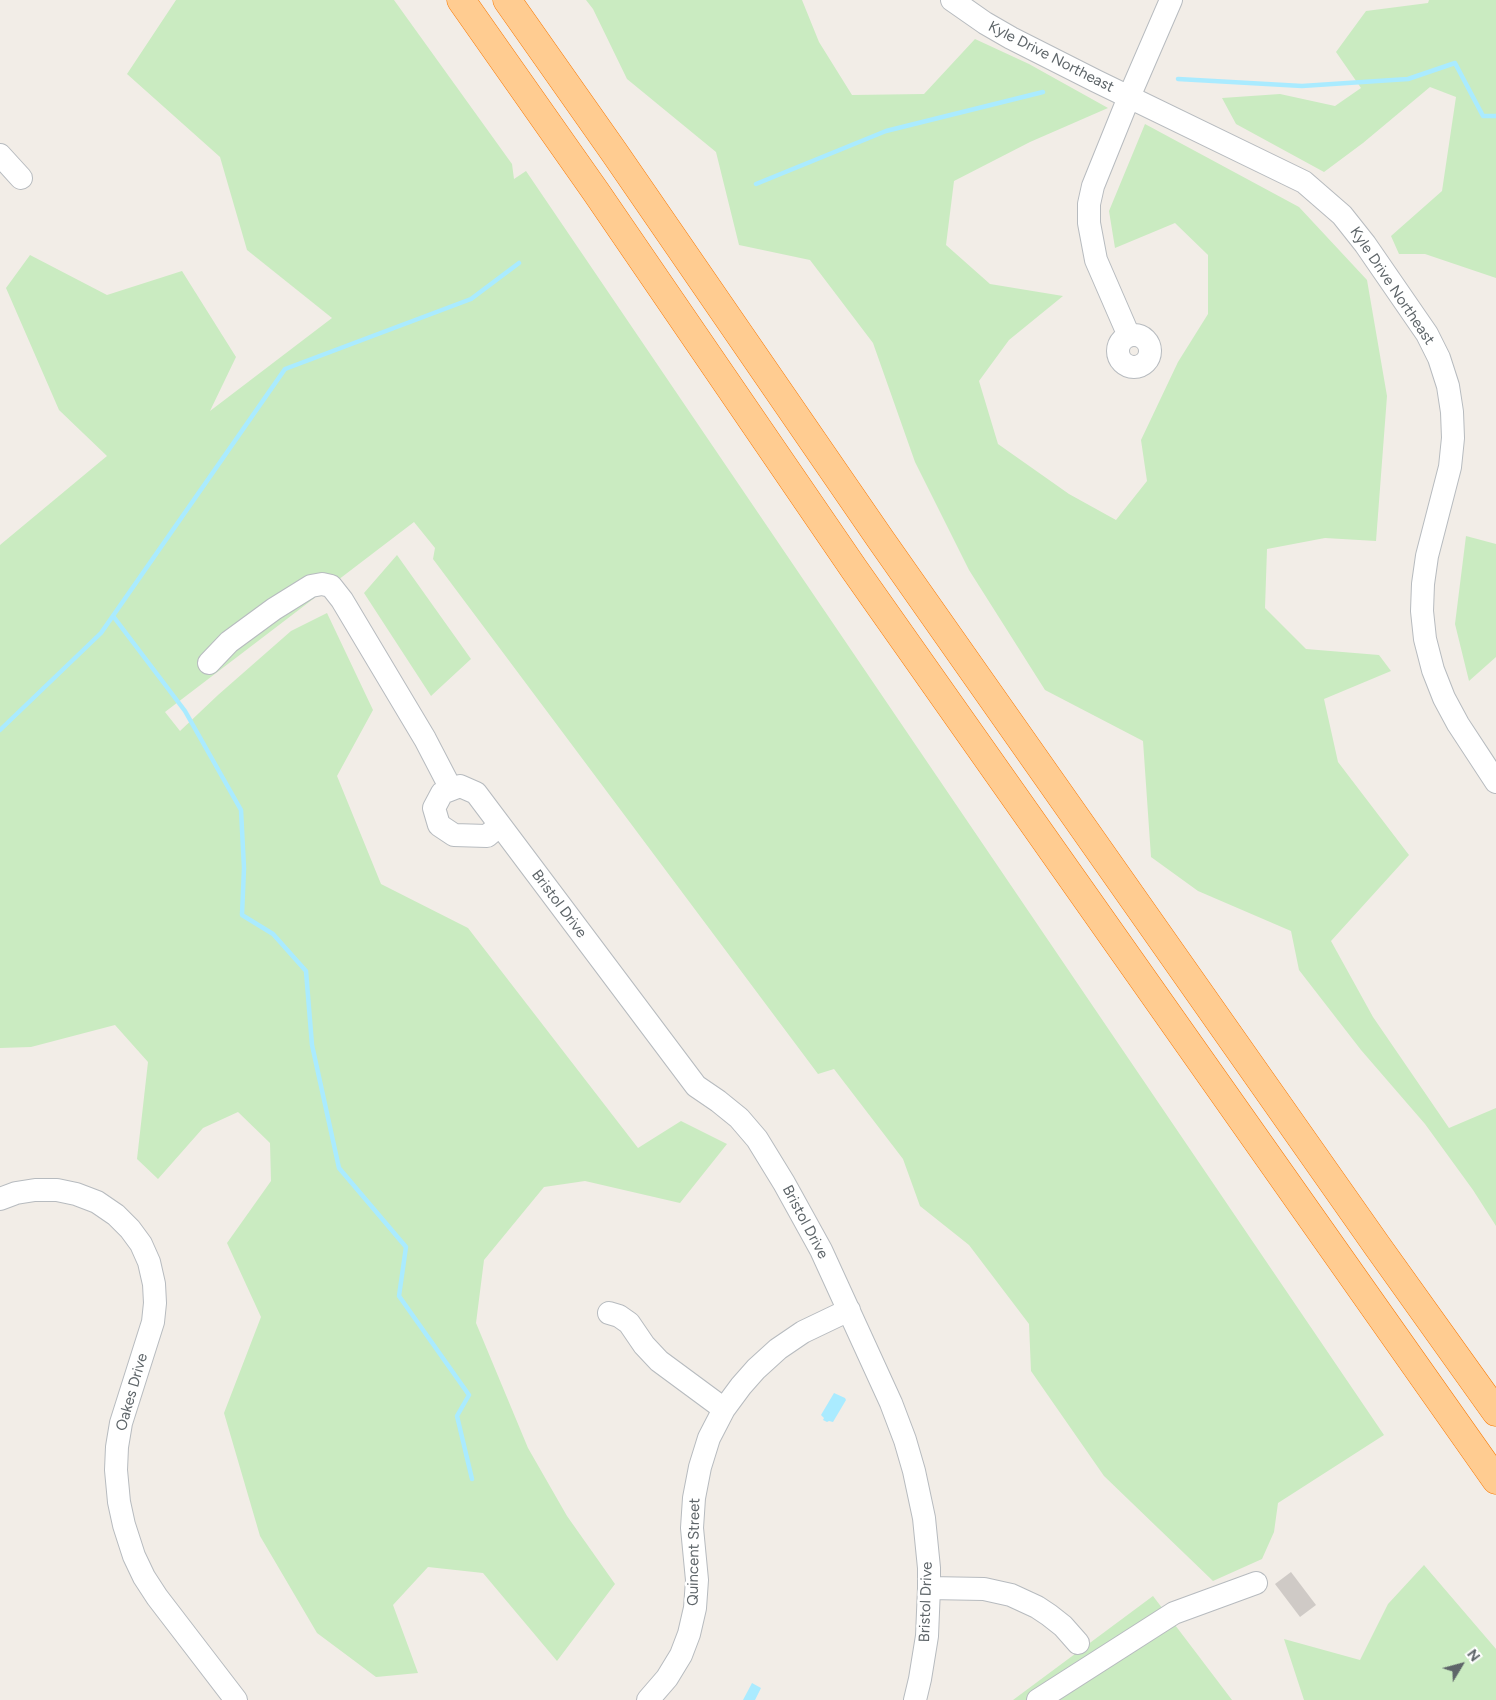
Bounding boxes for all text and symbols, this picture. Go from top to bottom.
street label: Kyle Drive Northeast [985,18,1117,96]
street label: Kyle Drive Northeast [1346,224,1438,348]
street label: Bristol Drive [528,866,590,942]
street label: Bristol Drive [778,1182,832,1262]
street label: Oakes Drive [112,1351,152,1433]
street label: Quincent Street [684,1498,704,1606]
street label: Bristol Drive [916,1561,936,1643]
north arrow [1436,1640,1486,1690]
text: N [1463,1646,1483,1665]

